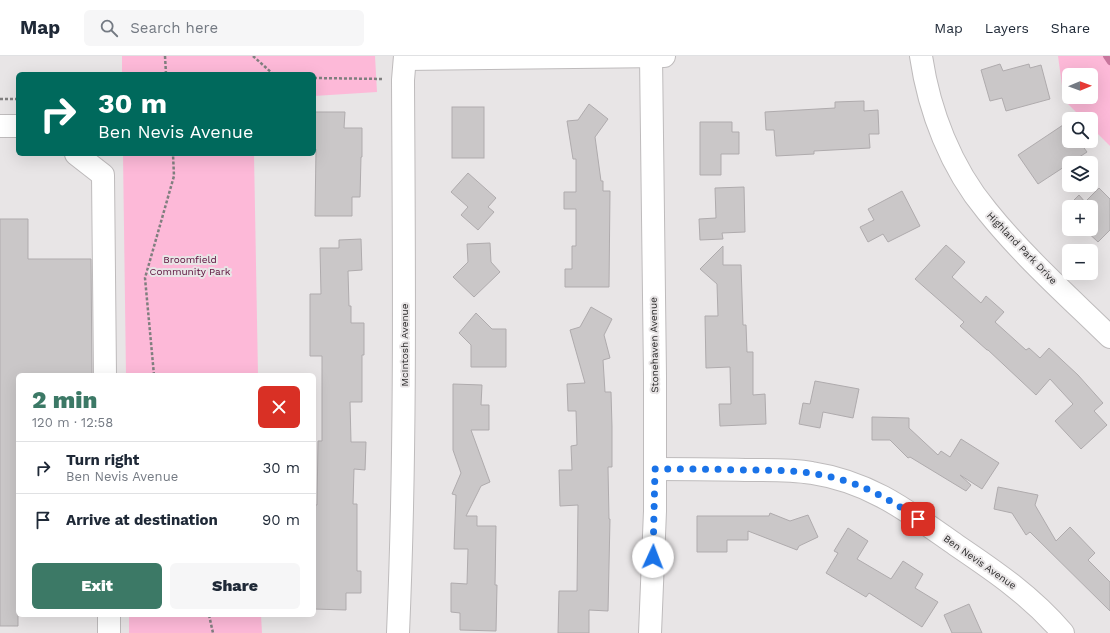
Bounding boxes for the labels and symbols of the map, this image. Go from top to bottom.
north arrow [1062,68,1098,104]
street label: Highland Park Drive [985,210,1059,286]
park label: Broomfield Community Park [150,254,231,277]
street label: Stonehaven Avenue [648,297,660,393]
street label: McIntosh Avenue [399,303,410,387]
pin [901,502,935,536]
street label: Ben Nevis Avenue [941,533,1019,591]
position arrow [632,536,674,578]

